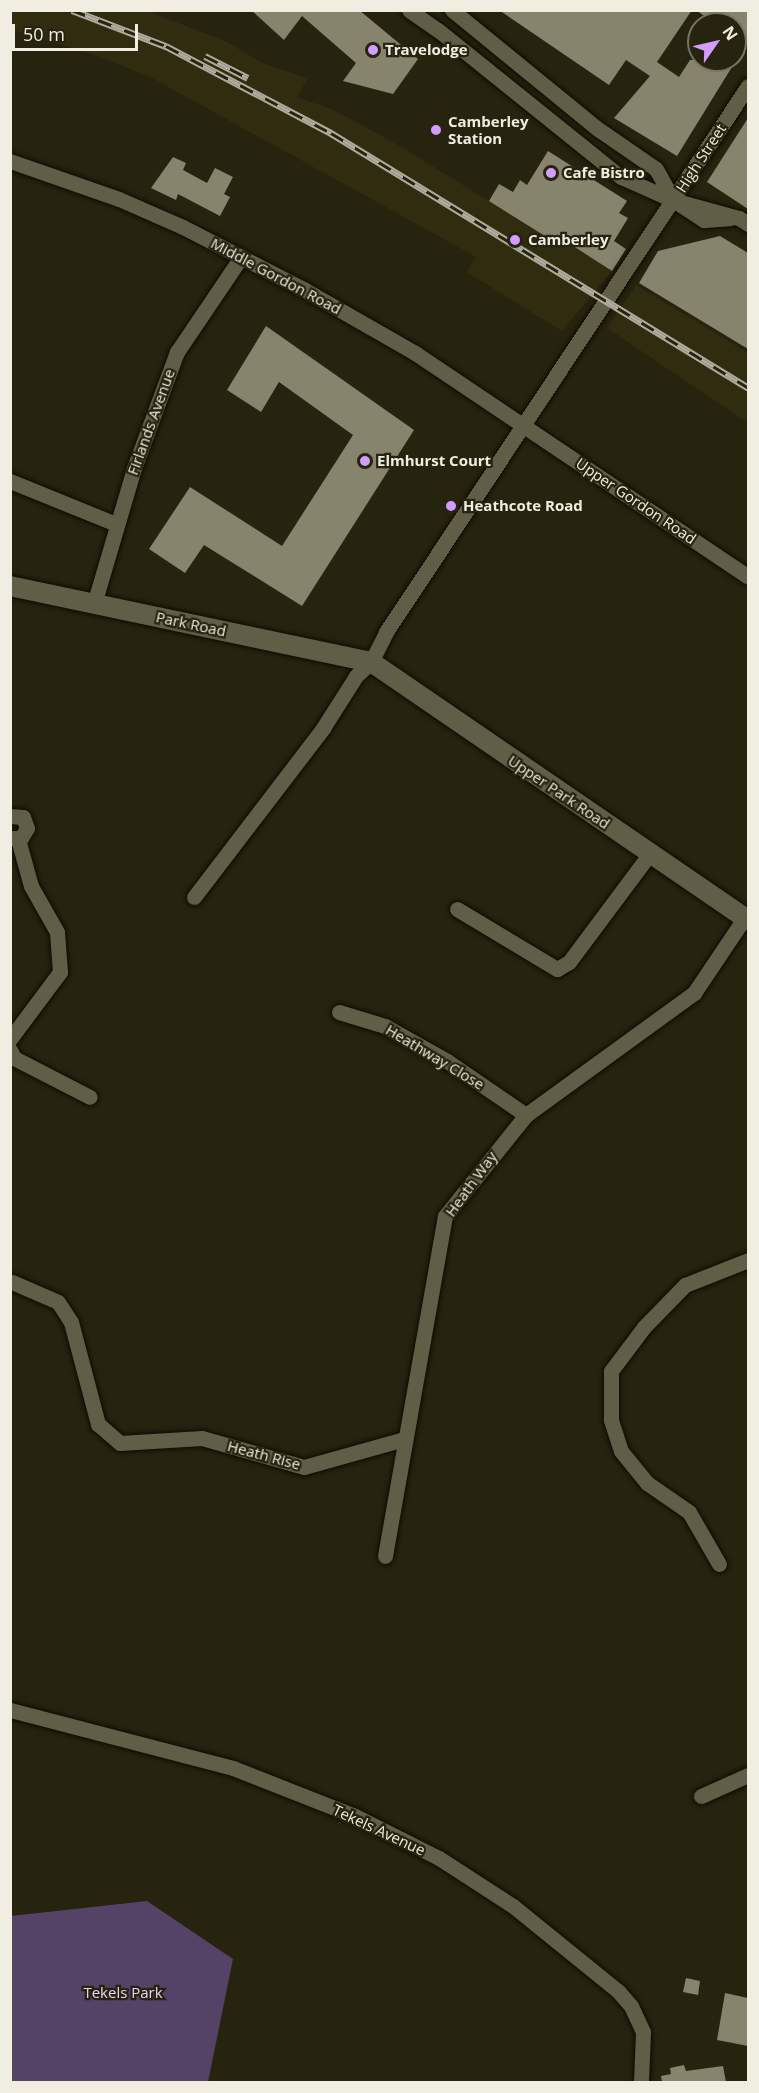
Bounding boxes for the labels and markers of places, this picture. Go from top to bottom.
place label: Travelodge [385,41,468,59]
marker: Travelodge [366,43,380,57]
place label: Camberley Station [448,112,528,147]
marker: Camberley Station [429,123,443,137]
place label: Cafe Bistro [563,164,645,182]
marker: Cafe Bistro [544,166,558,180]
marker: Camberley [506,231,524,249]
place label: Camberley [528,231,608,249]
place label: Elmhurst Court [377,452,491,470]
marker: Elmhurst Court [358,454,372,468]
place label: Heathcote Road [463,497,583,515]
marker: Heathcote Road [444,499,458,513]

